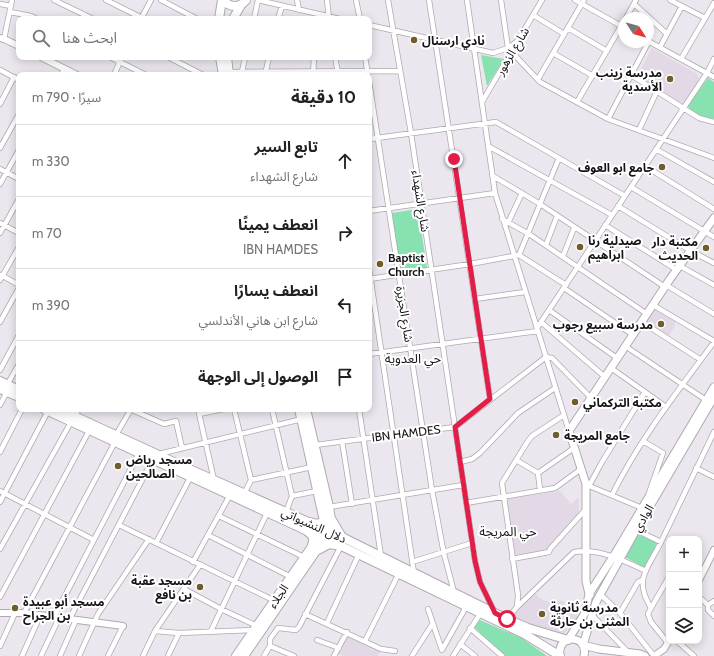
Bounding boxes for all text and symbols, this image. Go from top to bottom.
north arrow [618,12,654,48]
search box [16,16,372,60]
street label: شارع الزهور [491,24,534,80]
icon: search [30,27,52,49]
text: ابحث هنا [62,29,117,47]
place label: نادي ارسنال [422,33,485,50]
marker: نادي ارسنال [409,35,419,45]
place label: مدرسة زينب الأسدية [596,65,662,94]
marker: مدرسة زينب الأسدية [665,74,675,84]
text: 10 دقيقة [291,87,356,107]
text: سيرًا · 790 m [32,89,101,105]
text: تابع السير [254,138,318,156]
icon: ahead [334,150,356,172]
route end [445,150,463,168]
text: 330 m [32,153,69,169]
place label: جامع ابو العوف [578,160,654,177]
marker: جامع ابو العوف [657,162,667,172]
text: شارع الشهداء [250,168,318,184]
street label: شارع الشهداء [407,169,433,233]
text: انعطف يمينًا [238,216,318,234]
icon: right [334,222,356,244]
text: 70 m [32,225,62,241]
place label: صيدلية رنا ابراهيم [588,233,642,264]
place label: مكتبة دار الحديث [651,234,698,263]
text: IBN HAMDES [243,241,318,257]
marker: صيدلية رنا ابراهيم [575,242,585,252]
marker: مكتبة دار الحديث [701,243,711,253]
place label: Baptist Church [388,250,425,279]
marker: Baptist Church [375,259,385,269]
text: انعطف يسارًا [234,282,318,300]
street label: شارع الجزيرة [391,285,417,344]
icon: left [334,294,356,316]
text: 390 m [32,297,70,313]
text: شارع ابن هاني الأندلسي [198,312,318,328]
place label: مدرسة سبيع رجوب [553,317,653,334]
marker: مدرسة سبيع رجوب [656,319,666,329]
district label: حي العدوية [385,350,442,369]
icon: arrive [334,366,356,388]
text: الوصول إلى الوجهة [198,368,318,386]
place label: مكتبة التركماني [583,395,662,412]
marker: مكتبة التركماني [570,397,580,407]
street label: IBN HAMDES [371,421,441,445]
place label: جامع المريجة [564,428,631,445]
marker: جامع المريجة [551,430,561,440]
place label: مسجد رياض الصالحين [126,452,192,481]
marker: مسجد رياض الصالحين [113,461,123,471]
street label: الوادي [629,501,659,536]
street label: دلال النشيواتي [278,504,349,549]
district label: حي المريجة [479,523,537,542]
map controls [666,536,702,644]
button: + [666,536,702,572]
button: − [666,572,702,608]
place label: مسجد عقبة بن نافع [131,573,192,604]
street label: الجلاء [265,581,291,611]
marker: مسجد عقبة بن نافع [195,582,205,592]
place label: مسجد أبو عبيدة بن الجراح [23,594,104,625]
place label: مدرسة ثانوية المثنى بن حارثة [550,600,629,629]
marker: مسجد أبو عبيدة بن الجراح [10,603,20,613]
button: layers [666,608,702,644]
marker: مدرسة ثانوية المثنى بن حارثة [537,609,547,619]
route start [498,610,516,628]

